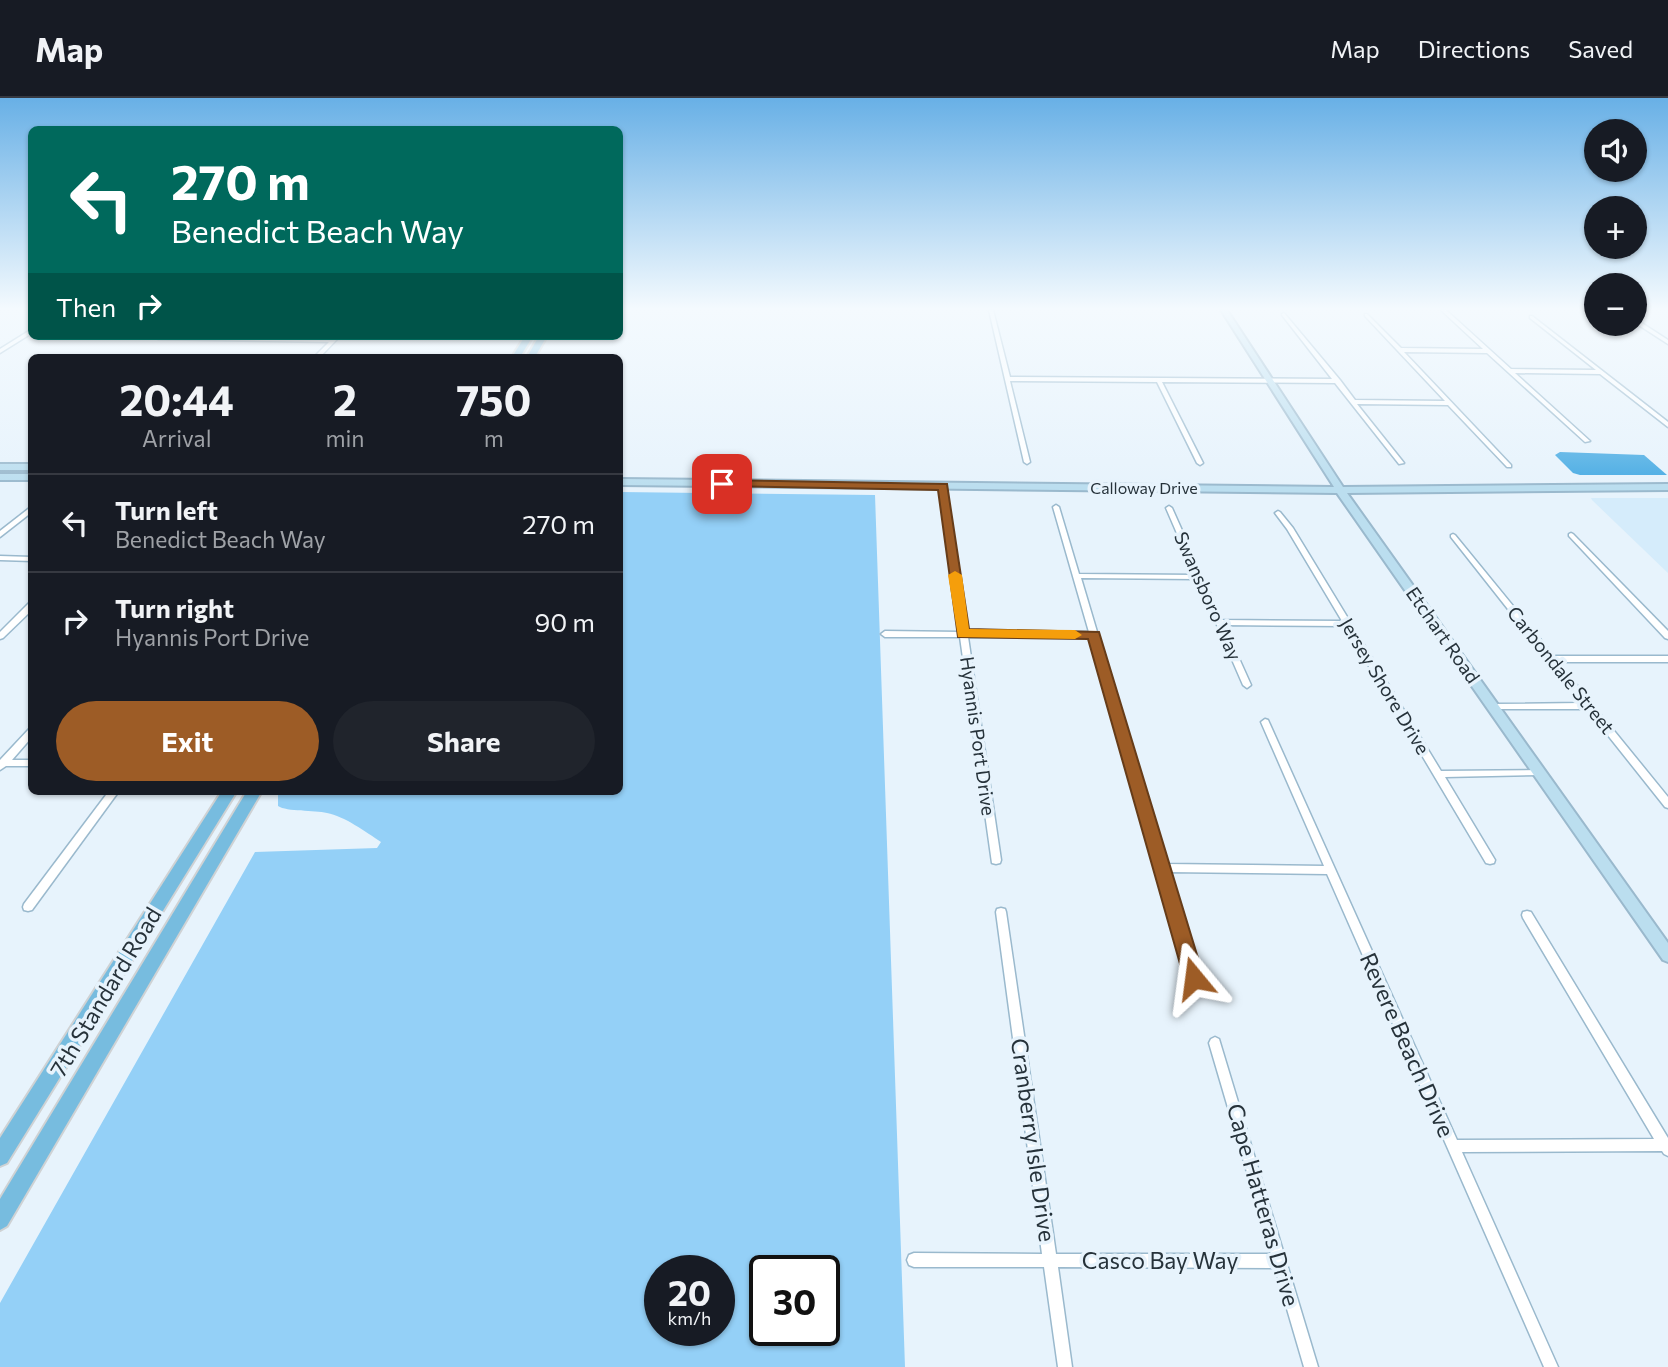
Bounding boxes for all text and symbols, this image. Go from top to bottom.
text: Map [35,28,103,69]
text: Map [1330,34,1380,63]
text: Directions [1418,34,1530,63]
text: Saved [1568,34,1633,63]
map controls [1584,119,1647,336]
button: sound [1584,119,1647,182]
text: 270 m [171,150,310,210]
icon: left [56,154,147,245]
button: + [1584,196,1647,259]
text: Benedict Beach Way [171,210,464,250]
button: − [1584,273,1647,336]
icon: right [130,287,168,325]
text: Then [56,291,116,322]
text: 20:44 [120,373,234,425]
text: 2 [333,373,357,425]
text: 750 [456,373,531,425]
text: Arrival [142,424,212,452]
text: min [325,424,365,452]
text: m [484,424,504,452]
pin [692,454,752,514]
icon: arrive [703,465,741,503]
street label: Calloway Drive [1090,478,1198,497]
text: Turn left [115,494,218,525]
icon: left [56,504,94,542]
text: 270 m [522,508,595,539]
text: Benedict Beach Way [115,525,326,553]
street label: Swansboro Way [1170,528,1247,664]
street label: Etchart Road [1402,582,1485,687]
text: Turn right [115,592,234,623]
street label: Carbondale Street [1503,601,1620,738]
icon: right [56,602,94,640]
text: 90 m [535,606,595,637]
street label: Jersey Shore Drive [1336,613,1435,758]
text: Hyannis Port Drive [115,623,309,651]
street label: Hyannis Port Drive [956,655,1001,817]
button: Exit [56,701,319,781]
button: Share [333,701,595,781]
street label: 7th Standard Road [44,902,167,1081]
position arrow [1157,941,1231,1015]
street label: Revere Beach Drive [1355,948,1461,1141]
street label: Cranberry Isle Drive [1006,1036,1062,1243]
street label: Cape Hatteras Drive [1222,1100,1306,1309]
street label: Casco Bay Way [1082,1246,1238,1274]
speed limit sign: 30 [749,1255,840,1346]
text: 20 [668,1270,711,1313]
text: km/h [668,1307,711,1329]

